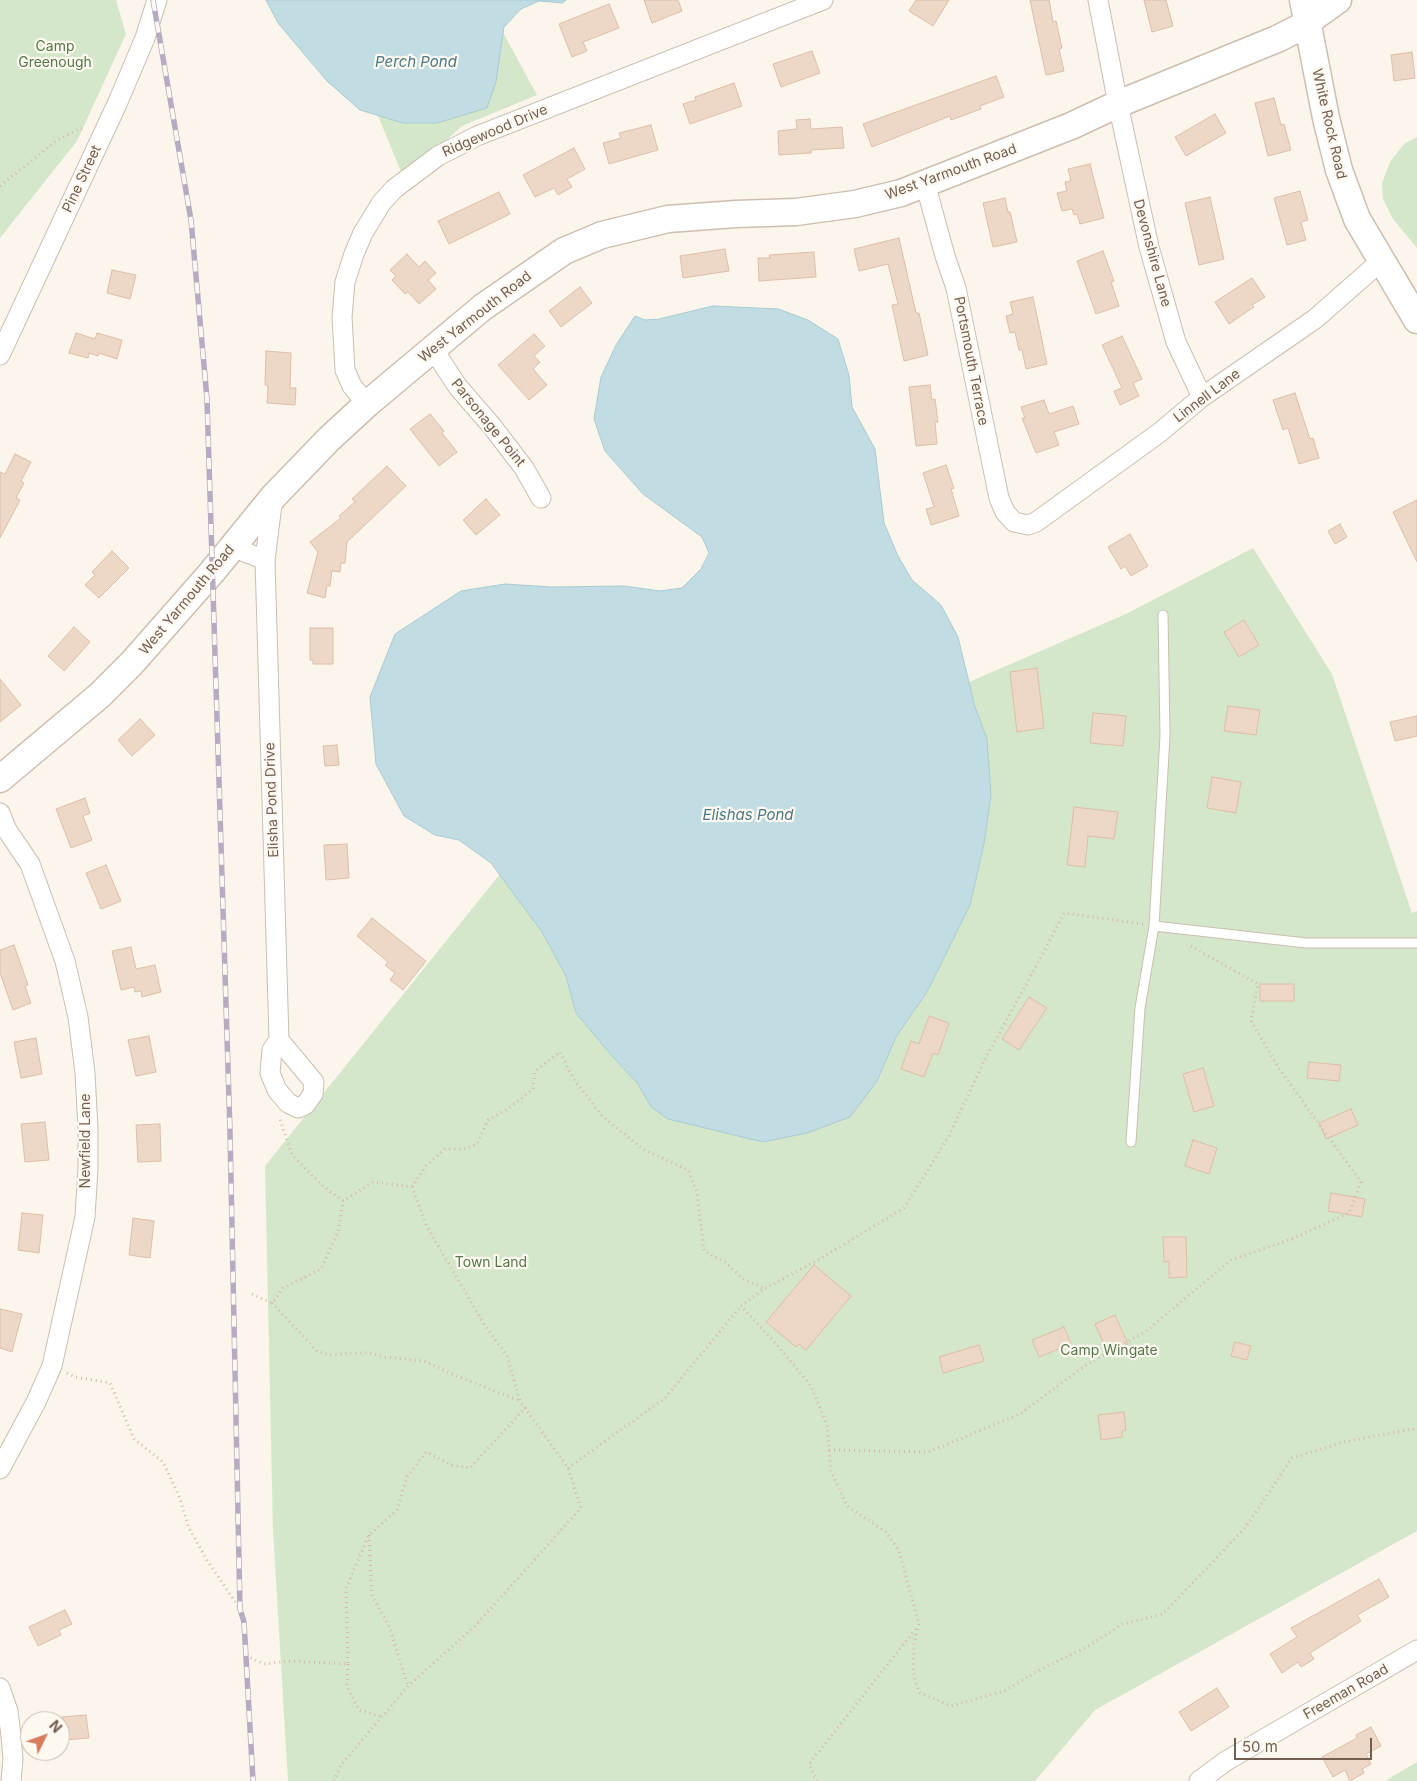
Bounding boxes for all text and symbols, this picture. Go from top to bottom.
park label: Camp Greenough [18,39,92,72]
water label: Perch Pond [375,53,457,71]
street label: White Rock Road [1308,67,1350,181]
street label: Ridgewood Drive [440,101,550,161]
street label: West Yarmouth Road [883,140,1019,204]
street label: Pine Street [59,143,105,215]
street label: Devonshire Lane [1130,197,1174,309]
street label: West Yarmouth Road [415,268,535,366]
street label: Portsmouth Terrace [950,295,992,427]
street label: Linnell Lane [1170,366,1244,426]
street label: Parsonage Point [447,376,529,470]
street label: West Yarmouth Road [136,542,238,658]
street label: Elisha Pond Drive [262,742,282,858]
water label: Elishas Pond [703,806,793,824]
street label: Newfield Lane [78,1094,94,1188]
park label: Town Land [455,1255,527,1271]
park label: Camp Wingate [1060,1343,1158,1359]
street label: Freeman Road [1301,1661,1391,1723]
north arrow [20,1711,70,1761]
text: N [46,1717,66,1736]
scale bar [1237,1728,1374,1760]
text: 50 m [1242,1737,1278,1756]

